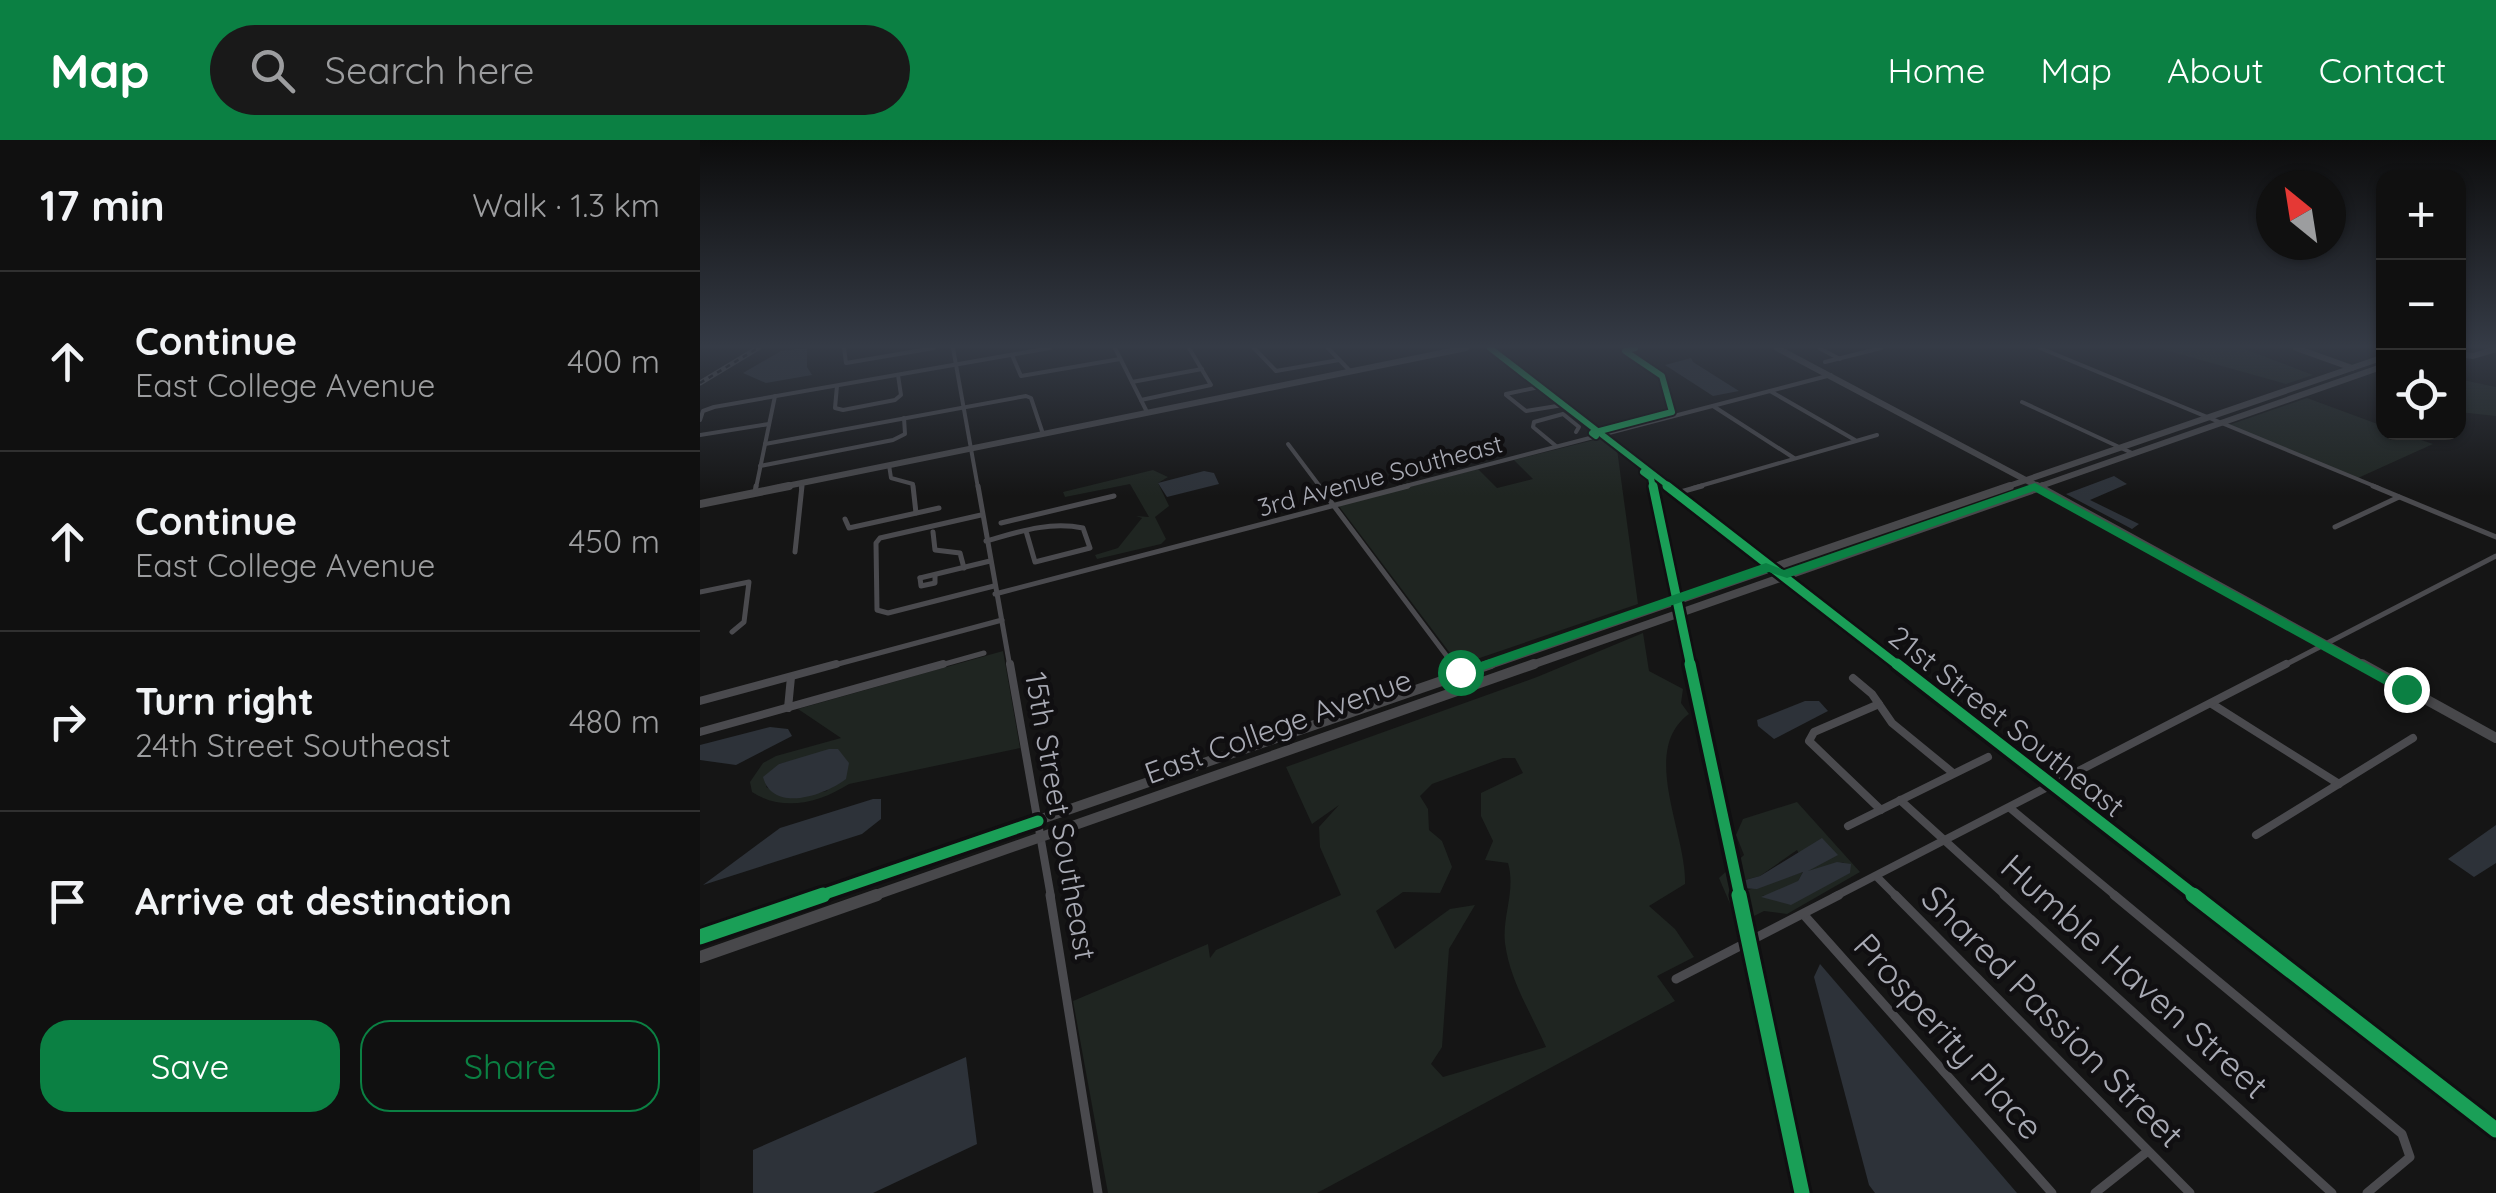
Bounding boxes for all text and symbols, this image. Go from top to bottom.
search box [210,25,910,115]
text: Map [50,40,150,100]
icon: search [245,43,300,98]
text: Search here [325,46,534,94]
text: Home [1888,48,1986,92]
text: Map [2041,48,2112,92]
text: About [2167,48,2264,92]
text: Contact [2319,48,2446,92]
north arrow [2256,170,2346,260]
map controls [2376,170,2466,440]
button: + [2376,170,2466,260]
text: 17 min [40,179,165,232]
text: Walk · 1.3 km [472,185,660,225]
button: − [2376,260,2466,350]
text: Continue [135,317,297,365]
icon: ahead [40,334,95,389]
text: 400 m [567,341,660,381]
button: locate [2376,350,2466,440]
text: East College Avenue [135,365,435,405]
street label: 3rd Avenue Southeast [1254,427,1506,523]
text: Continue [135,497,297,545]
icon: ahead [40,514,95,569]
text: 450 m [568,521,660,561]
text: East College Avenue [135,545,435,585]
street label: 21st Street Southeast [1881,617,2133,825]
route start [1438,650,1484,696]
street label: East College Avenue [1139,660,1417,792]
route end [2384,667,2430,713]
street label: 15th Street Southeast [1017,669,1105,963]
text: Turn right [135,677,314,725]
icon: right [40,694,95,749]
text: 480 m [569,701,660,741]
text: 24th Street Southeast [135,725,451,765]
street label: Humble Haven Street [1992,844,2278,1108]
icon: arrive [40,874,95,929]
street label: Shared Passion Street [1913,876,2193,1156]
text: Arrive at destination [135,877,512,925]
street label: Prosperity Place [1845,924,2053,1148]
button: Save [40,1020,340,1112]
button: Share [360,1020,660,1112]

